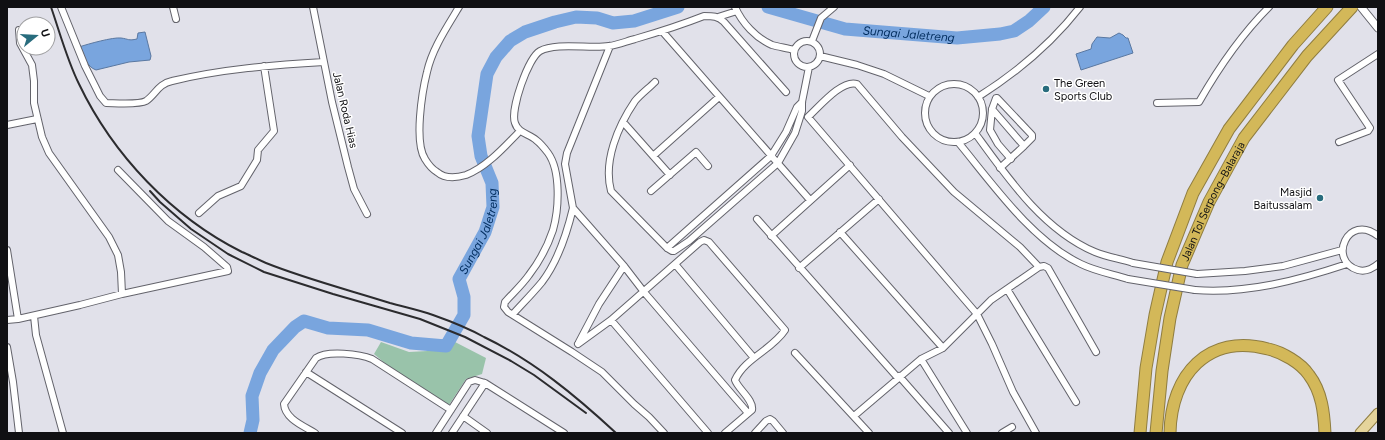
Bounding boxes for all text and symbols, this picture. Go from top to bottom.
north arrow [16,16,56,56]
water label: Sungai Jaletreng [862,23,955,45]
text: U [38,27,52,39]
street label: Jalan Roda Hias [330,71,360,149]
place label: The Green Sports Club [1054,77,1112,103]
marker: The Green Sports Club [1041,84,1051,94]
street label: Jalan Tol Serpong–Balaraja [1178,139,1247,263]
place label: Masjid Baitussalam [1254,186,1312,212]
water label: Sungai Jaletreng [456,188,500,277]
marker: Masjid Baitussalam [1315,193,1325,203]

